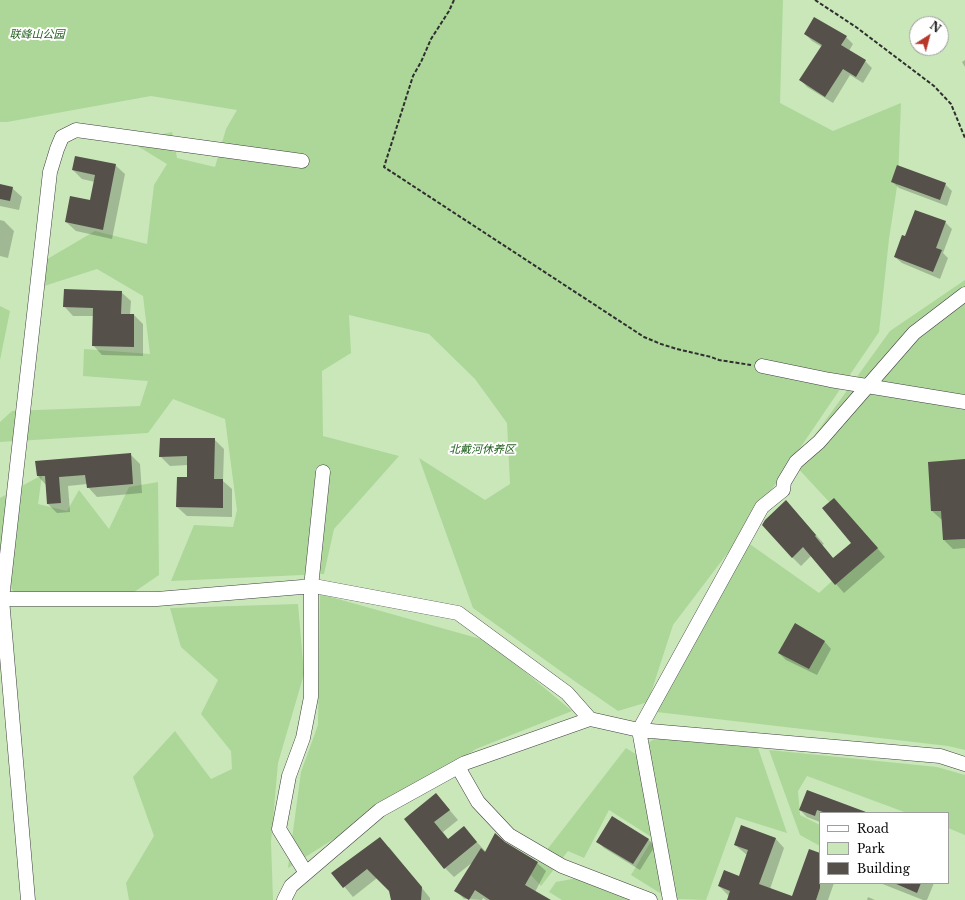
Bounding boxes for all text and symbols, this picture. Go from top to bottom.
north arrow [909,16,949,56]
text: N [927,18,944,36]
park label: 联峰山公园 [10,28,64,42]
park label: 北戴河休养区 [449,443,515,457]
legend [819,812,949,884]
text: Road [857,821,889,836]
text: Park [857,841,885,856]
text: Building [857,861,910,876]

